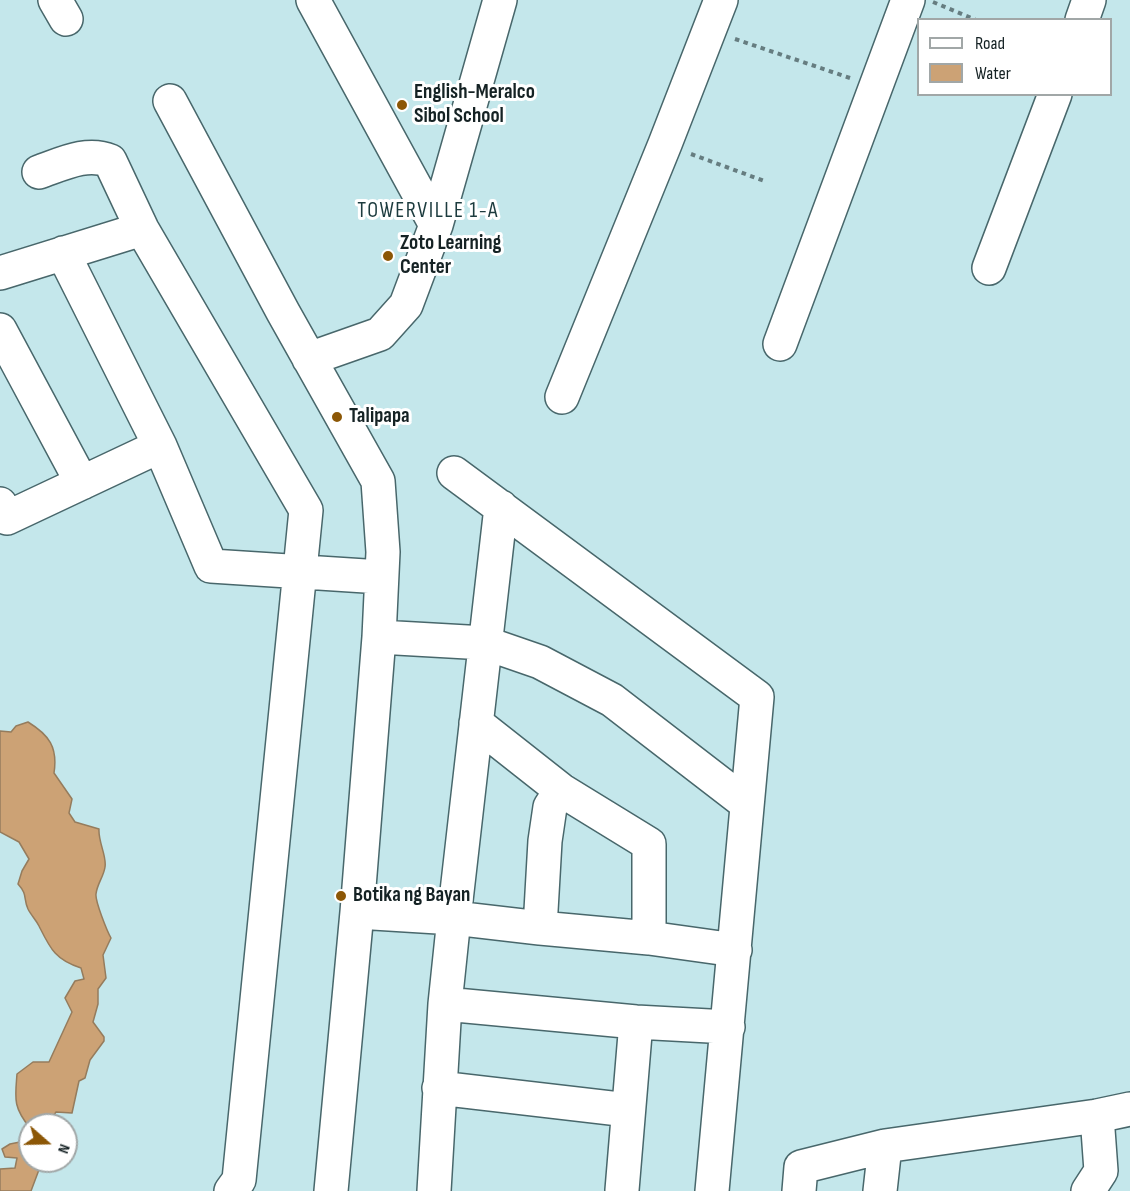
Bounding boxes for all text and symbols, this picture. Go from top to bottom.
legend [917,18,1112,96]
text: Road [975,33,1005,54]
text: Water [975,63,1011,84]
place label: English-Meralco Sibol School [414,80,535,130]
marker: English-Meralco Sibol School [395,98,409,112]
district label: TOWERVILLE 1-A [357,198,499,224]
place label: Zoto Learning Center [400,231,501,281]
marker: Zoto Learning Center [381,249,395,263]
place label: Talipapa [349,404,410,430]
marker: Talipapa [330,410,344,424]
place label: Botika ng Bayan [353,883,470,909]
marker: Botika ng Bayan [334,889,348,903]
north arrow [18,1113,78,1173]
text: N [53,1141,74,1156]

